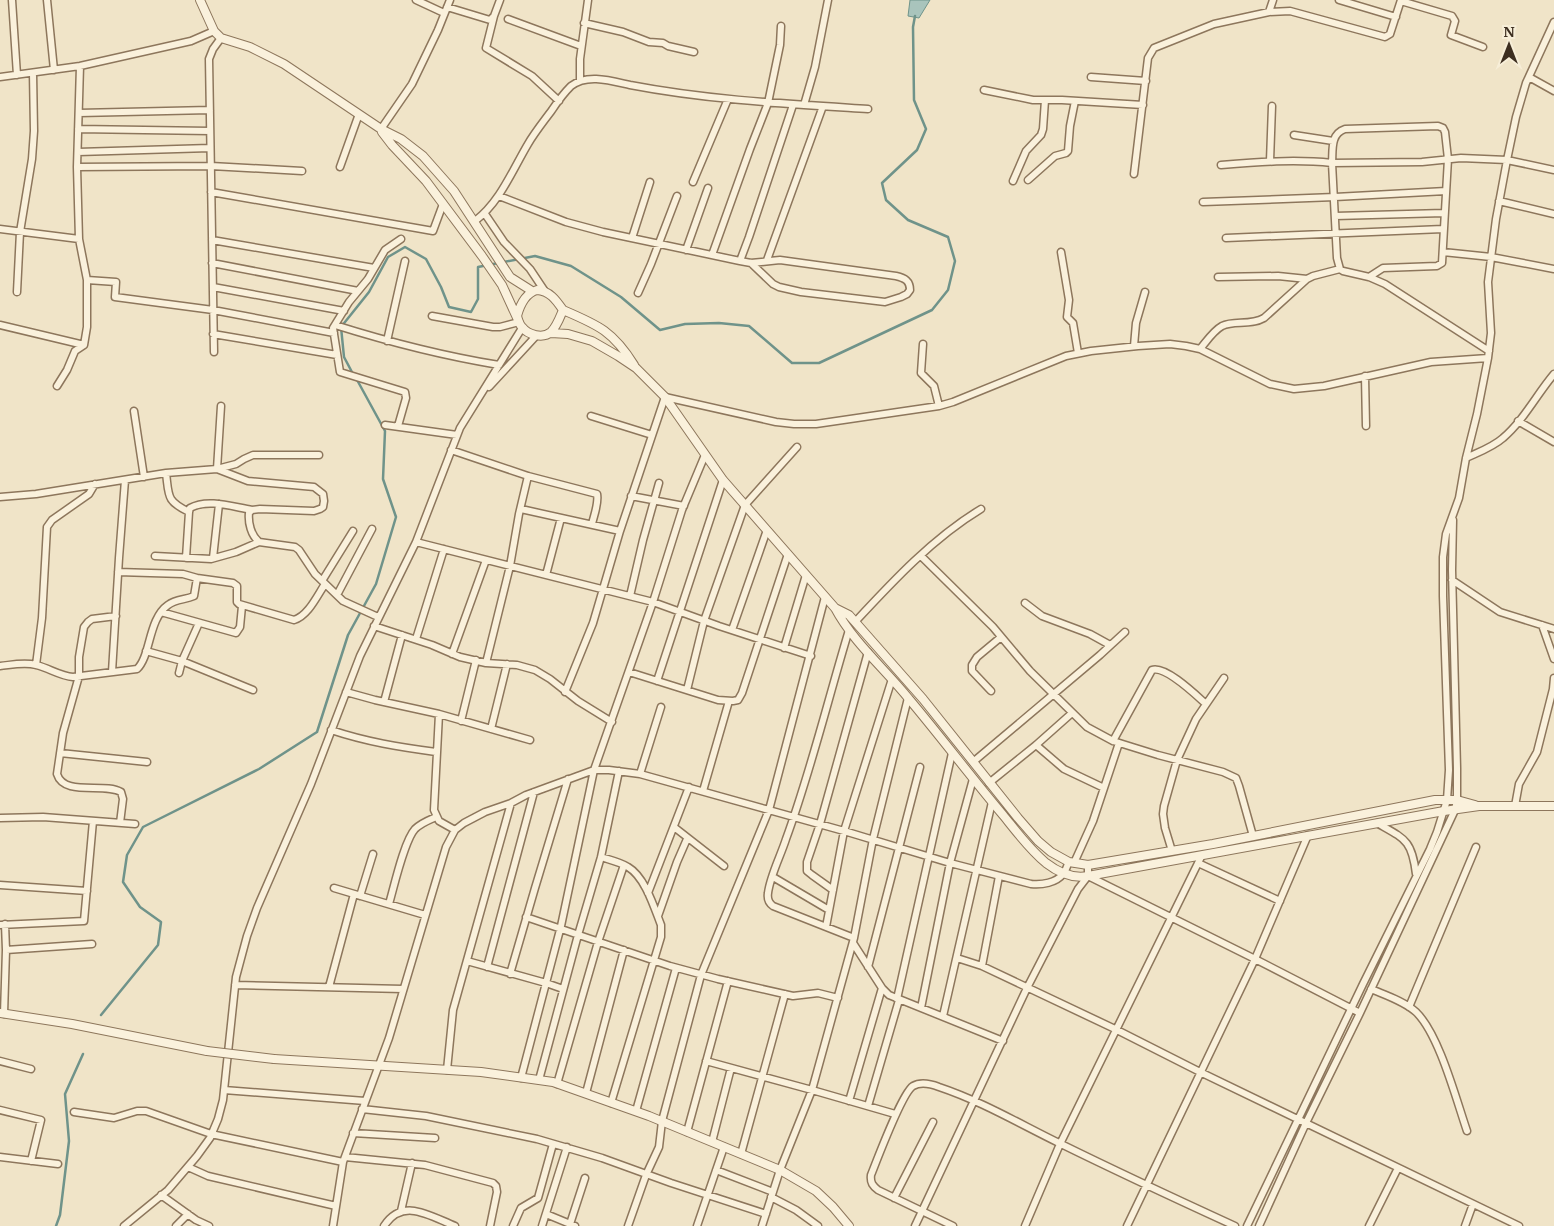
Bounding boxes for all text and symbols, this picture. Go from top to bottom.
north arrow [1484,20,1534,70]
text: N [1503,23,1515,41]

